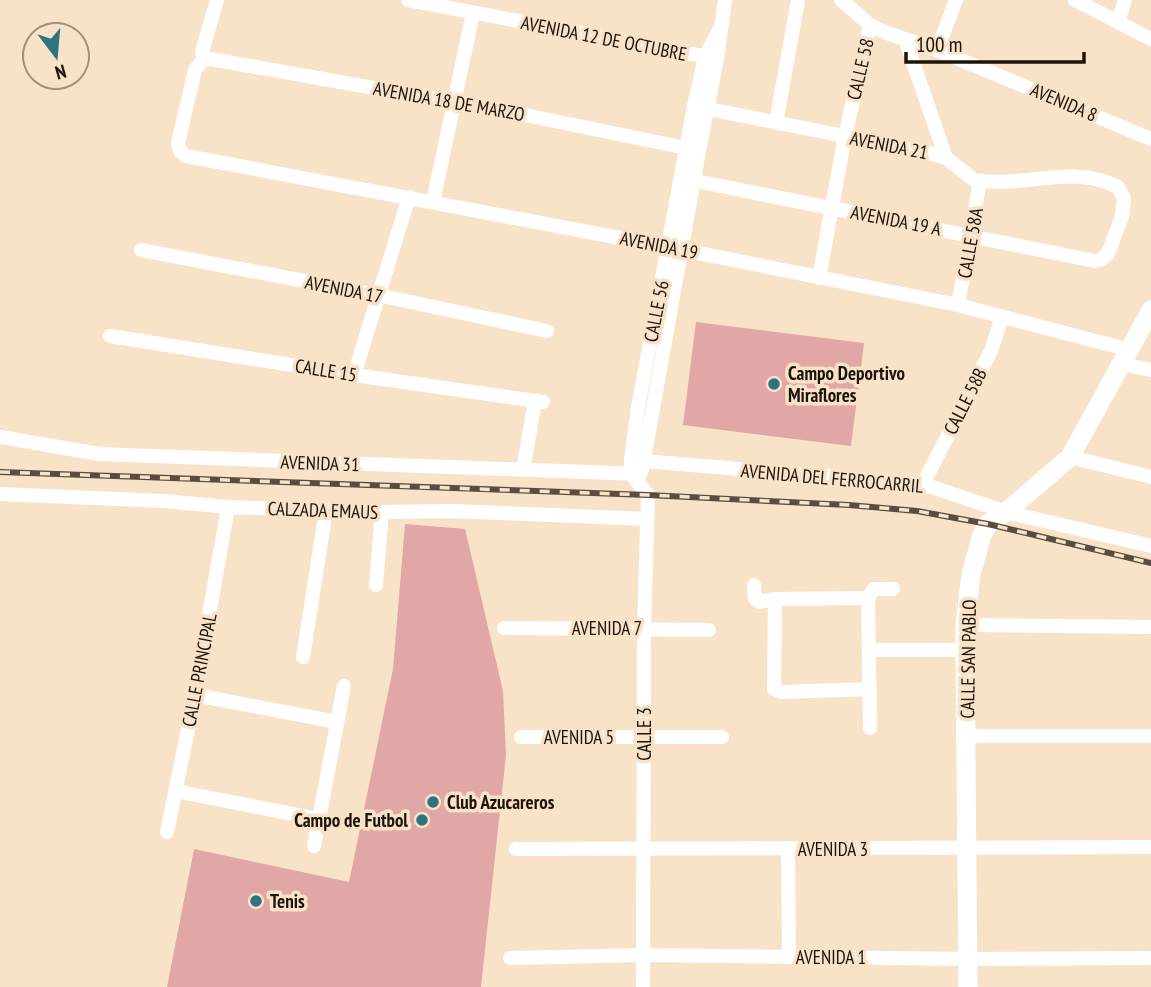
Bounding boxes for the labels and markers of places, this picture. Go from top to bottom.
place label: Campo Deportivo Miraflores [788,361,905,407]
marker: Campo Deportivo Miraflores [766,376,782,392]
place label: Club Azucareros [447,790,555,814]
marker: Club Azucareros [425,794,441,810]
place label: Campo de Futbol [294,808,408,832]
marker: Campo de Futbol [414,812,430,828]
place label: Tenis [270,889,305,913]
marker: Tenis [248,893,264,909]

